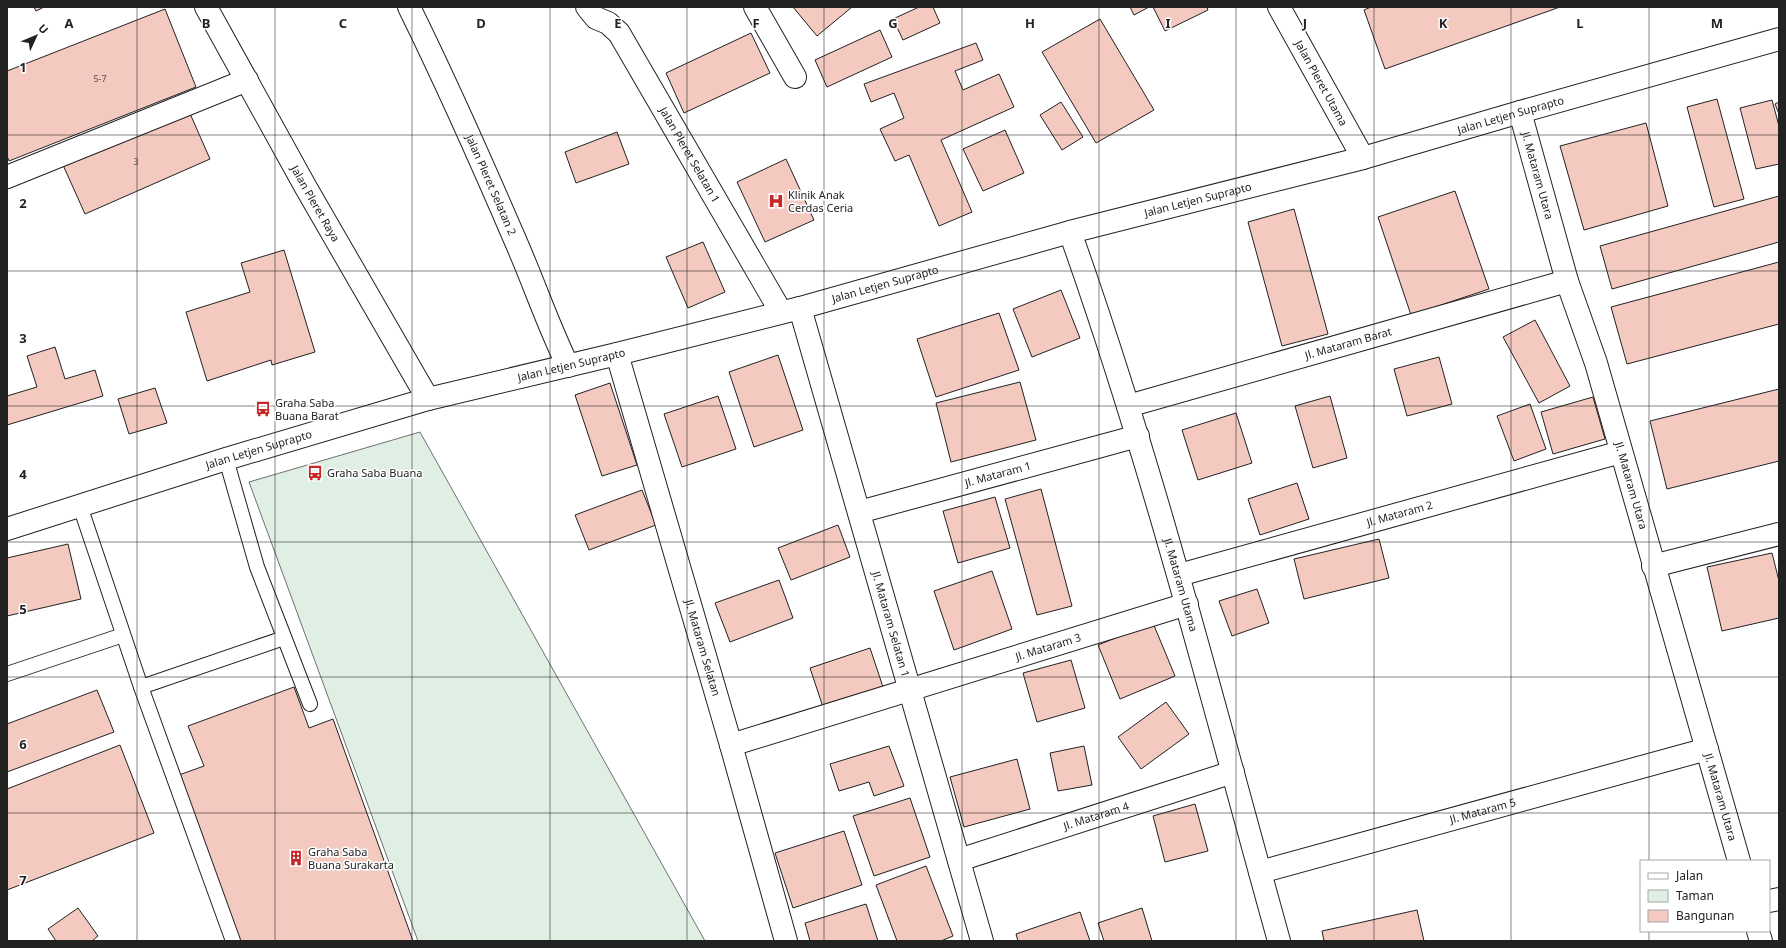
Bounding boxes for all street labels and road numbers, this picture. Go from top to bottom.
street label: Jalan Pleret Utama [1291,36,1352,128]
street label: Jalan Letjen Suprapto [1454,92,1566,137]
street label: Jalan Pleret Selatan 1 [656,103,724,205]
street label: Jl. Mataram Utara [1519,129,1557,221]
street label: Jalan Pleret Selatan 2 [462,131,520,237]
street label: Jalan Pleret Raya [288,162,344,244]
street label: Jalan Letjen Suprapto [1142,178,1253,220]
street label: Jalan Letjen Suprapto [829,261,940,306]
street label: Jl. Mataram Barat [1302,323,1393,363]
street label: Jalan Letjen Suprapto [515,344,627,385]
street label: Jalan Letjen Suprapto [203,426,314,472]
street label: Jl. Mataram Utara [1612,439,1651,531]
street label: Jl. Mataram 1 [962,458,1033,490]
street label: Jl. Mataram 2 [1364,497,1434,530]
street label: Jl. Mataram Utama [1161,535,1202,633]
street label: Jl. Mataram Selatan 1 [869,569,914,679]
street label: Jl. Mataram Selatan [682,597,724,698]
street label: Jl. Mataram 3 [1012,629,1083,664]
street label: Jl. Mataram Utara [1701,750,1741,842]
street label: Jl. Mataram 5 [1447,794,1517,827]
street label: Jl. Mataram 4 [1060,798,1131,833]

